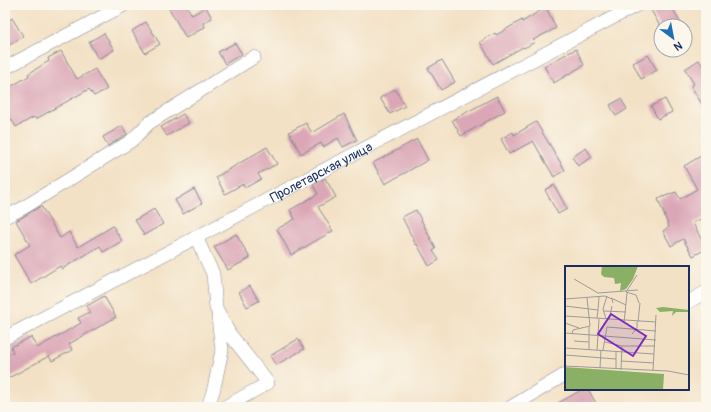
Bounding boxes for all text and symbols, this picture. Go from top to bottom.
north arrow [653,18,693,58]
text: N [671,39,685,54]
street label: Пролетарская улица [267,139,375,206]
inset map [565,266,689,390]

